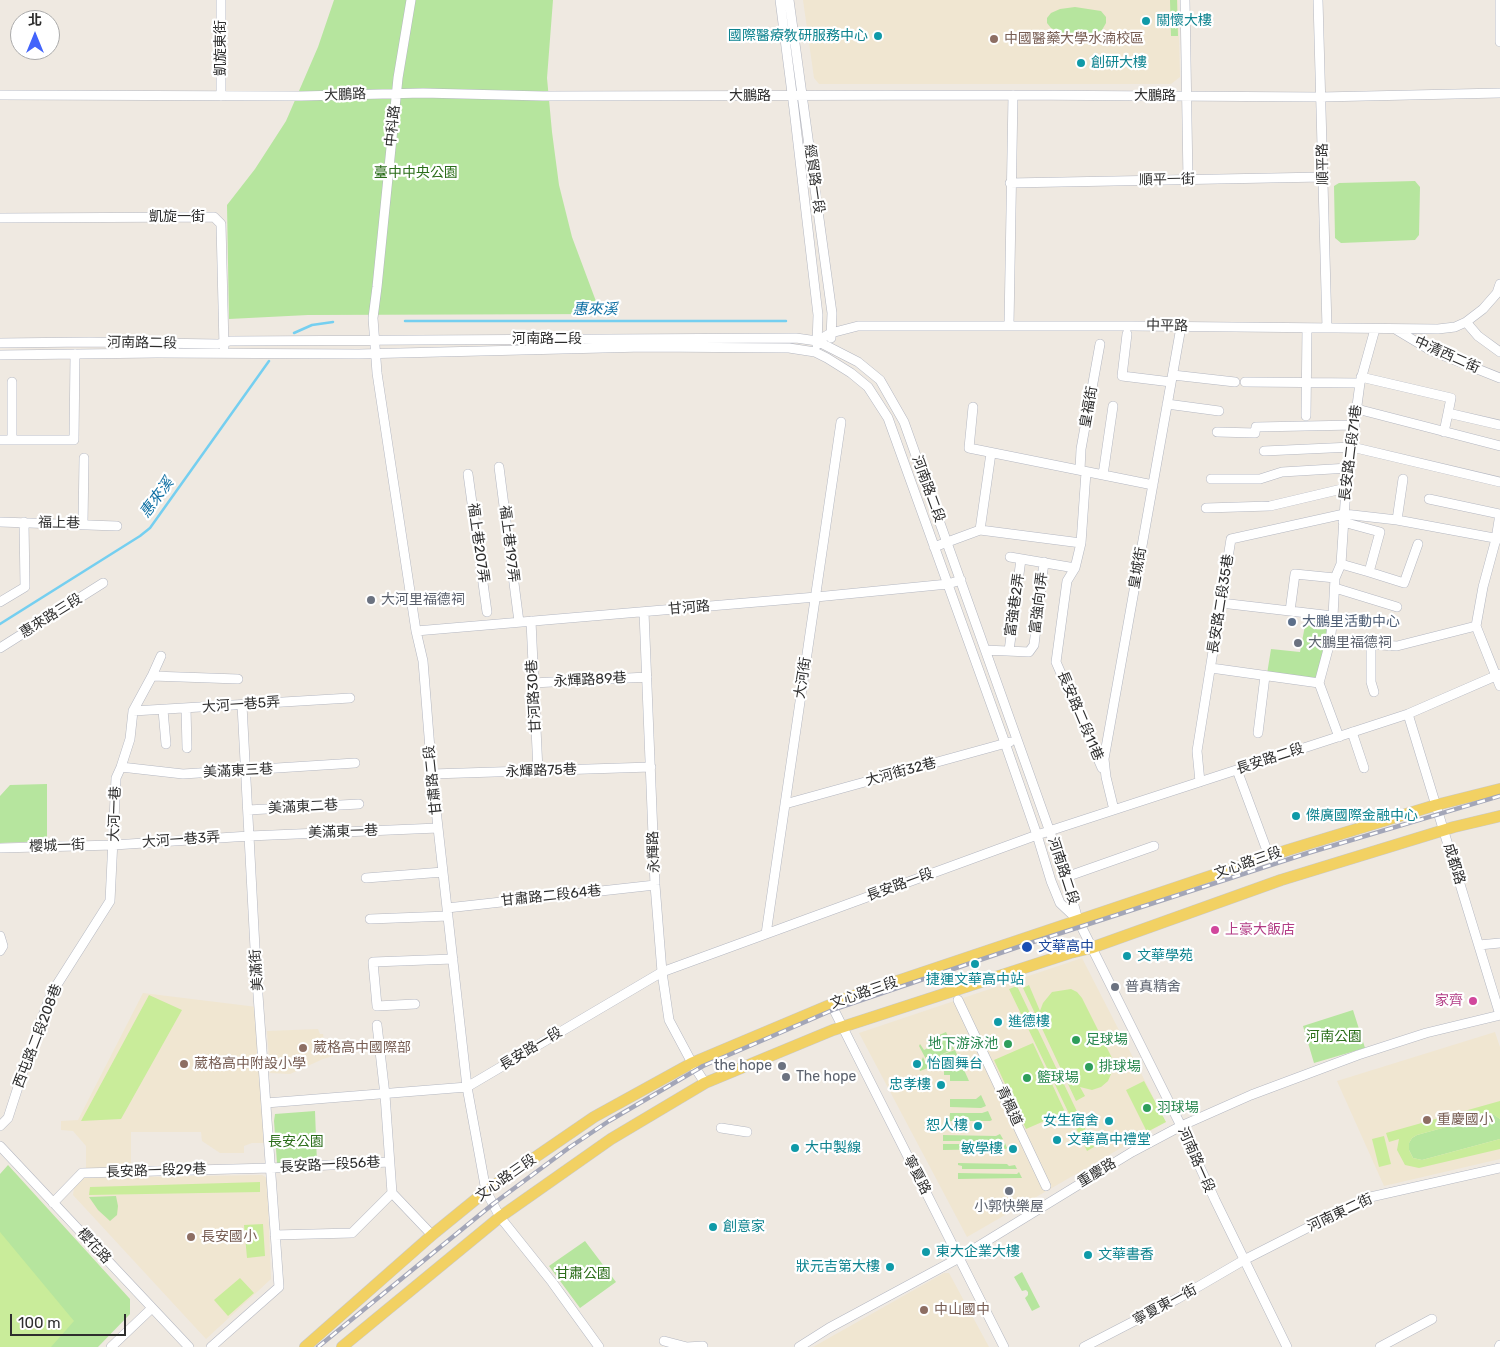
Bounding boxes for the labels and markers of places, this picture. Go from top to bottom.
place label: 關懷大樓 [1156,13,1212,29]
marker: 關懷大樓 [1140,15,1152,27]
place label: 國際醫療敎研服務中心 [728,28,868,44]
marker: 國際醫療敎研服務中心 [872,30,884,42]
place label: 中國醫藥大學水湳校區 [1004,31,1144,47]
marker: 中國醫藥大學水湳校區 [988,33,1000,45]
place label: 創研大樓 [1091,55,1147,71]
marker: 創研大樓 [1075,57,1087,69]
place label: 大河里福德祠 [381,592,465,608]
marker: 大河里福德祠 [365,594,377,606]
place label: 大鵬里活動中心 [1302,614,1400,630]
marker: 大鵬里活動中心 [1286,616,1298,628]
place label: 大鵬里福德祠 [1308,635,1392,651]
marker: 大鵬里福德祠 [1292,637,1304,649]
place label: 傑廣國際金融中心 [1306,808,1418,824]
marker: 傑廣國際金融中心 [1290,810,1302,822]
place label: 上豪大飯店 [1225,922,1295,938]
marker: 上豪大飯店 [1209,924,1221,936]
place label: 文華高中 [1038,939,1094,955]
marker: 文華高中 [1020,940,1034,954]
place label: 文華學苑 [1137,948,1193,964]
marker: 文華學苑 [1121,950,1133,962]
marker: 捷運文華高中站 [969,958,981,970]
place label: 捷運文華高中站 [926,972,1024,988]
place label: 普真精舍 [1125,979,1181,995]
marker: 普真精舍 [1109,981,1121,993]
place label: 家齊 [1435,993,1463,1009]
marker: 家齊 [1467,995,1479,1007]
place label: 進德樓 [1008,1014,1050,1030]
marker: 進德樓 [992,1016,1004,1028]
place label: 足球場 [1086,1032,1128,1048]
marker: 足球場 [1070,1034,1082,1046]
place label: 地下游泳池 [928,1036,998,1052]
marker: 地下游泳池 [1002,1038,1014,1050]
place label: 葳格高中國際部 [313,1040,411,1056]
marker: 葳格高中國際部 [297,1042,309,1054]
place label: 葳格高中附設小學 [194,1056,306,1072]
place label: 怡園舞台 [927,1056,983,1072]
marker: 葳格高中附設小學 [178,1058,190,1070]
place label: the hope [714,1058,772,1074]
marker: 怡園舞台 [911,1058,923,1070]
place label: 排球場 [1099,1059,1141,1075]
marker: the hope [776,1060,788,1072]
marker: 排球場 [1083,1061,1095,1073]
place label: The hope [796,1069,856,1085]
place label: 籃球場 [1037,1070,1079,1086]
marker: The hope [780,1071,792,1083]
marker: 籃球場 [1021,1072,1033,1084]
place label: 忠孝樓 [889,1077,931,1093]
marker: 忠孝樓 [935,1079,947,1091]
place label: 羽球場 [1157,1100,1199,1116]
marker: 羽球場 [1141,1102,1153,1114]
place label: 重慶國小 [1437,1112,1493,1128]
place label: 女生宿舍 [1043,1113,1099,1129]
marker: 重慶國小 [1421,1114,1433,1126]
marker: 女生宿舍 [1103,1115,1115,1127]
place label: 恕人樓 [926,1118,968,1134]
marker: 恕人樓 [972,1120,984,1132]
place label: 文華高中禮堂 [1067,1132,1151,1148]
marker: 文華高中禮堂 [1051,1134,1063,1146]
place label: 大中製線 [805,1140,861,1156]
place label: 敏學樓 [961,1141,1003,1157]
marker: 大中製線 [789,1142,801,1154]
marker: 敏學樓 [1007,1143,1019,1155]
marker: 小郭快樂屋 [1003,1185,1015,1197]
place label: 小郭快樂屋 [974,1199,1044,1215]
place label: 創意家 [723,1219,765,1235]
marker: 創意家 [707,1221,719,1233]
place label: 長安國小 [201,1229,257,1245]
marker: 長安國小 [185,1231,197,1243]
place label: 東大企業大樓 [936,1244,1020,1260]
marker: 東大企業大樓 [920,1246,932,1258]
place label: 文華書香 [1098,1247,1154,1263]
marker: 文華書香 [1082,1249,1094,1261]
place label: 狀元吉第大樓 [796,1259,880,1275]
marker: 狀元吉第大樓 [884,1261,896,1273]
place label: 中山國中 [934,1302,990,1318]
marker: 中山國中 [918,1304,930,1316]

